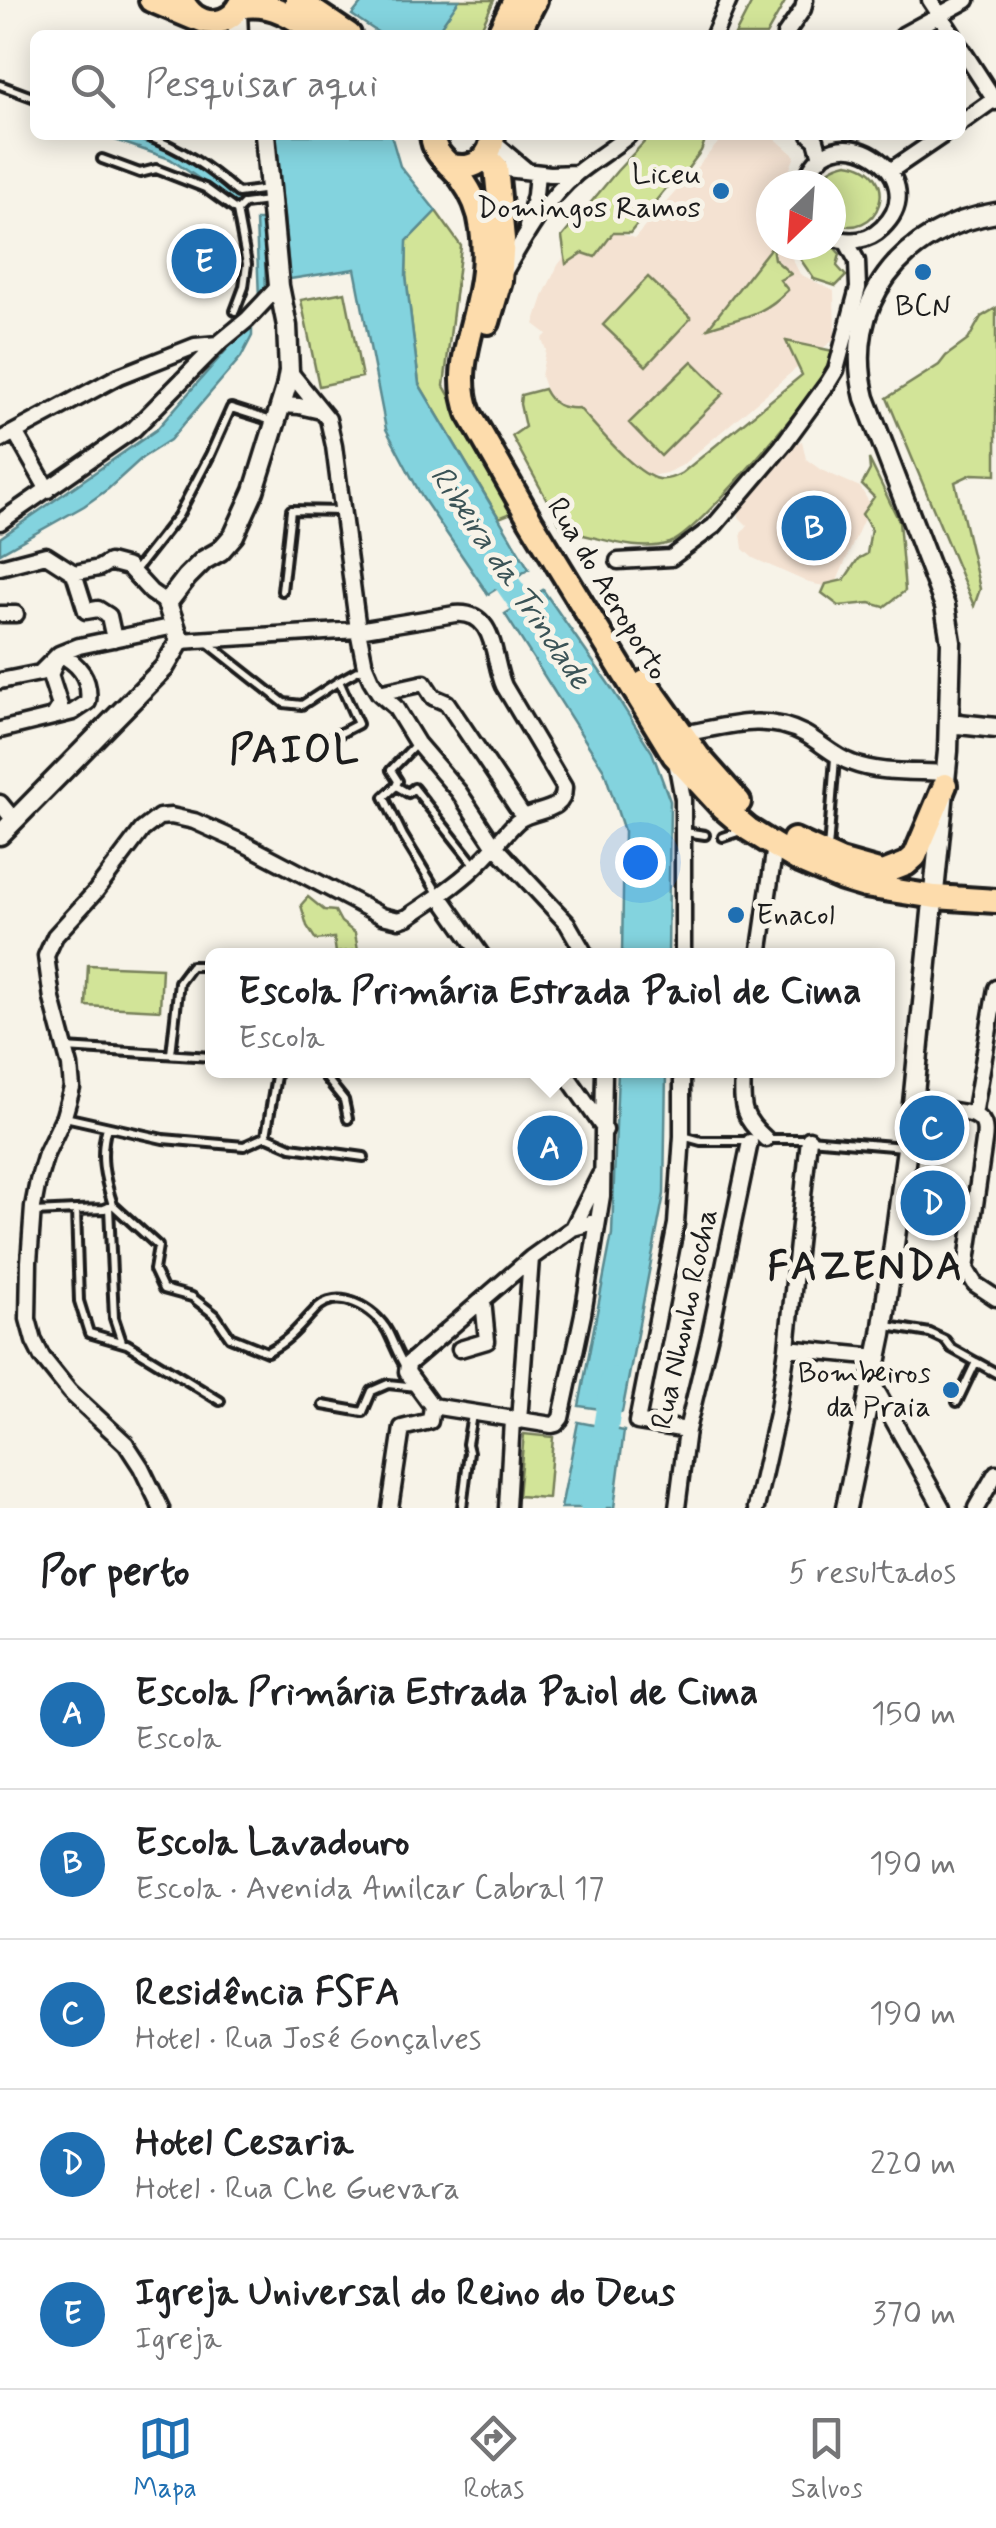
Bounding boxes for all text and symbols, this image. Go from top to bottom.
search box [30,30,966,140]
icon: search [65,58,120,113]
text: Pesquisar aqui [145,61,378,110]
place label: Liceu Domingos Ramos [477,155,701,228]
north arrow [756,170,846,260]
marker: Liceu Domingos Ramos [710,180,732,202]
pin: E [172,224,236,298]
marker: BCN [912,261,934,283]
place label: BCN [895,287,951,326]
water label: Ribeira da Trindade [419,458,601,699]
street label: Rua do Aeroporto [537,490,677,688]
pin: B [782,490,846,566]
district label: PAIOL [229,725,361,777]
your location [615,837,666,888]
place label: Enacol [756,896,835,935]
marker: Enacol [725,904,747,926]
popup [205,948,895,1078]
text: Escola Primária Estrada Paiol de Cima [238,968,862,1017]
text: Escola [238,1017,324,1059]
pin: C [900,1090,964,1166]
pin: A [518,1110,582,1186]
pin: D [900,1166,966,1240]
street label: Rua Nhonho Rocha [643,1205,727,1433]
district label: FAZENDA [767,1242,965,1294]
place label: Bombeiros da Praia [798,1354,931,1427]
marker: Bombeiros da Praia [940,1379,962,1401]
text: Por perto [40,1546,190,1601]
text: 5 resultados [788,1552,956,1594]
text: Escola Primária Estrada Paiol de Cima [135,1669,758,1718]
text: A [62,1693,83,1735]
text: 150 m [871,1693,956,1735]
text: Escola [135,1718,221,1760]
text: Escola Lavadouro [135,1819,409,1868]
text: B [62,1843,83,1885]
text: 190 m [869,1843,956,1885]
text: Escola · Avenida Amilcar Cabral 17 [135,1868,604,1910]
text: Residência FSFA [135,1969,400,2018]
text: C [61,1993,84,2035]
text: 190 m [869,1993,956,2035]
text: Hotel · Rua José Gonçalves [135,2018,481,2060]
text: Hotel Cesaria [135,2119,353,2168]
text: D [61,2143,84,2185]
text: 220 m [870,2143,956,2185]
text: Hotel · Rua Che Guevara [135,2168,460,2210]
text: Igreja Universal do Reino do Deus [135,2269,675,2318]
text: E [63,2293,82,2335]
text: 370 m [872,2293,956,2335]
text: Igreja [135,2318,222,2360]
tab: Mapa [133,2411,197,2508]
tab: Rotas [463,2411,524,2508]
tab: Salvos [791,2411,863,2508]

